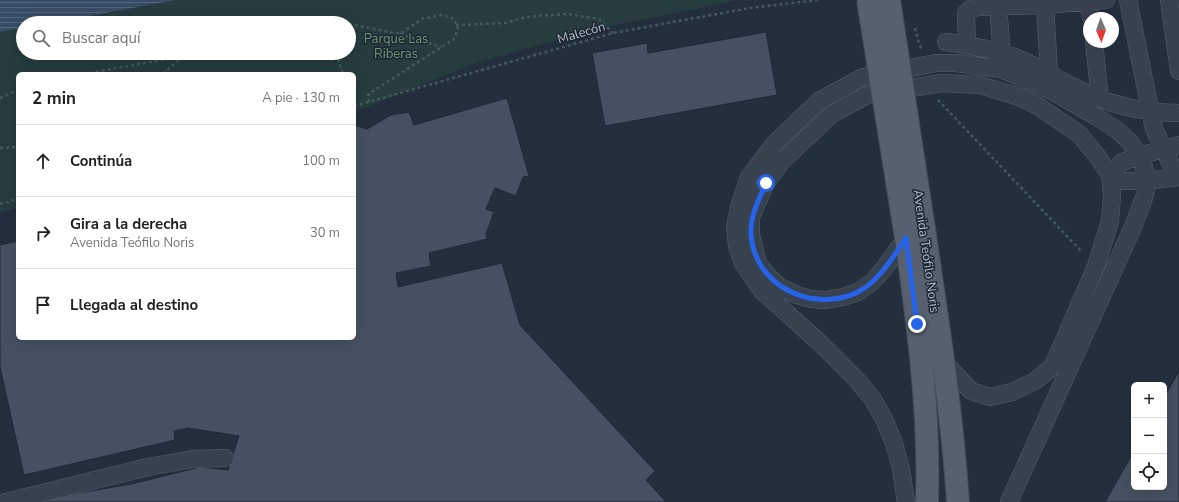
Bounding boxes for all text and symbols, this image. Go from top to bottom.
north arrow [1083,12,1119,48]
search box [16,16,356,60]
street label: Malecón [555,18,607,48]
icon: search [30,27,52,49]
text: Buscar aquí [62,28,140,48]
park label: Parque Las Riberas [364,30,428,63]
text: 2 min [32,87,76,110]
text: A pie · 130 m [262,89,340,107]
icon: ahead [32,150,54,172]
text: Continúa [70,151,132,171]
text: 100 m [302,152,340,170]
route start [757,174,775,192]
street label: Avenida Teófilo Noris [908,188,944,314]
text: Gira a la derecha [70,214,187,234]
icon: right [32,222,54,244]
text: 30 m [310,224,340,242]
text: Avenida Teófilo Noris [70,234,194,252]
icon: arrive [32,294,54,316]
text: Llegada al destino [70,295,198,315]
route end [908,315,926,333]
map controls [1131,382,1167,490]
button: + [1131,382,1167,418]
button: − [1131,418,1167,454]
button: locate [1131,454,1167,490]

